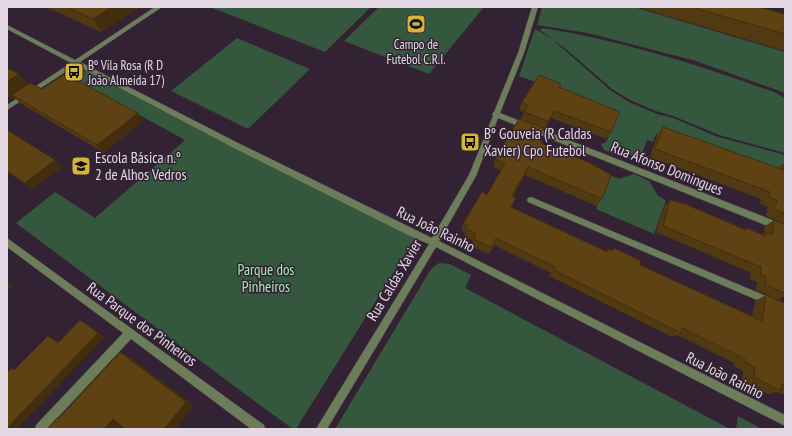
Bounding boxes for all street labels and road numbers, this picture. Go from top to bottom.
street label: Rua Afonso Domingues [608,137,726,199]
street label: Rua João Rainho [394,202,478,256]
street label: Rua Caldas Xavier [362,235,426,324]
street label: Rua Parque dos Pinheiros [83,278,201,370]
street label: Rua João Rainho [683,347,767,403]

